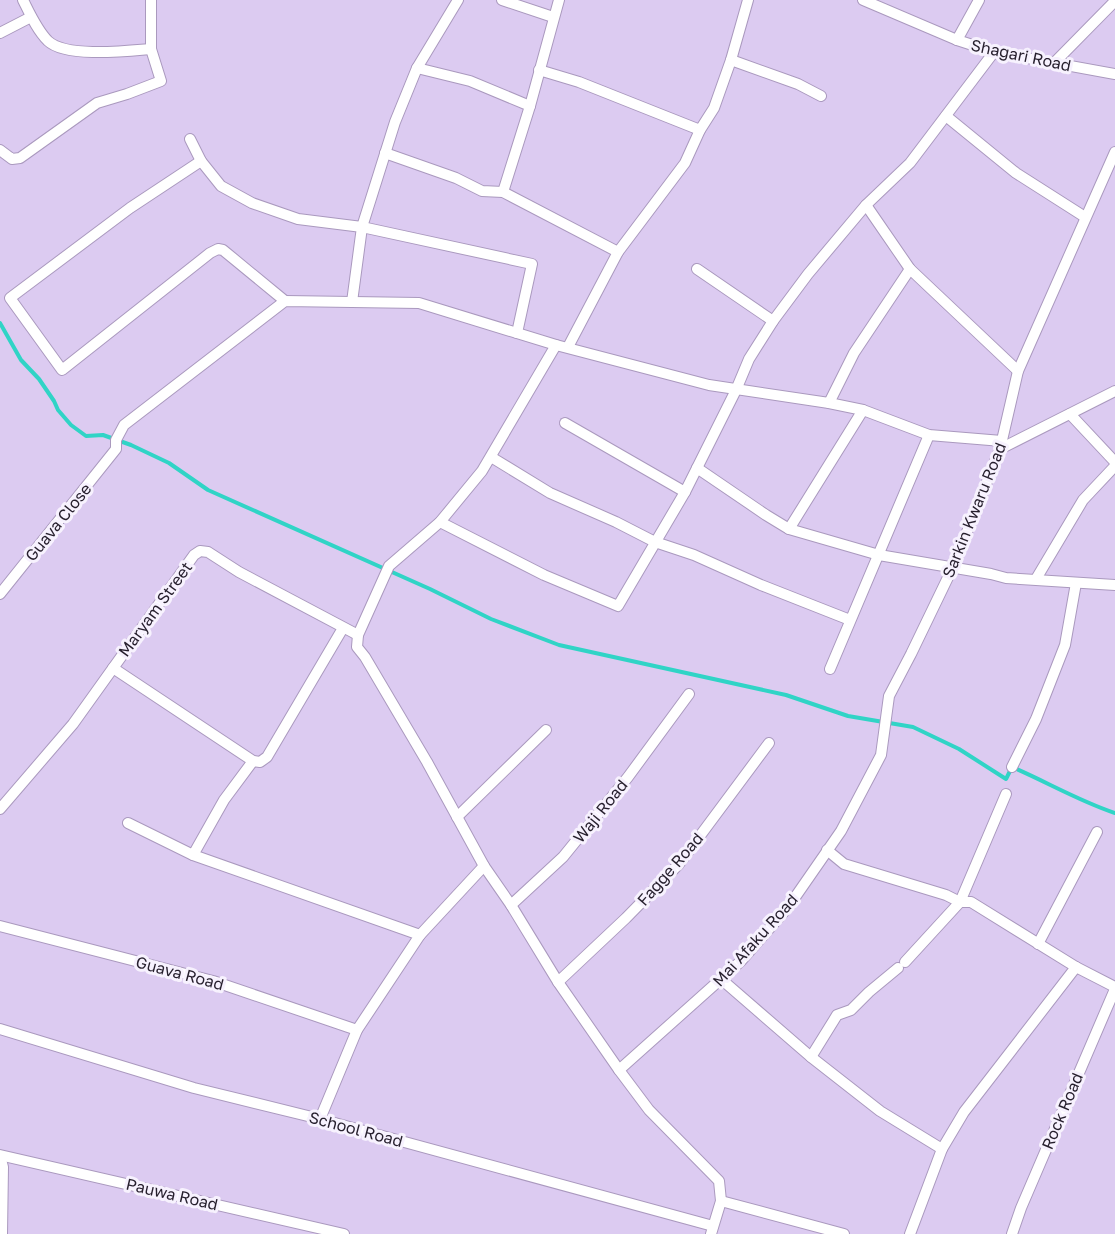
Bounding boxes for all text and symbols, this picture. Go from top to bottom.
street label: Shagari Road [969,35,1073,75]
street label: Sarkin Kwaru Road [938,439,1010,581]
street label: Guava Close [21,479,95,565]
street label: Maryam Street [114,558,196,660]
street label: Waji Road [568,775,632,847]
street label: Fagge Road [633,828,707,910]
street label: Mai Afaku Road [708,889,802,991]
street label: Guava Road [134,952,226,994]
street label: Rock Road [1037,1070,1087,1152]
street label: School Road [307,1107,405,1151]
street label: Pauwa Road [124,1174,220,1214]

